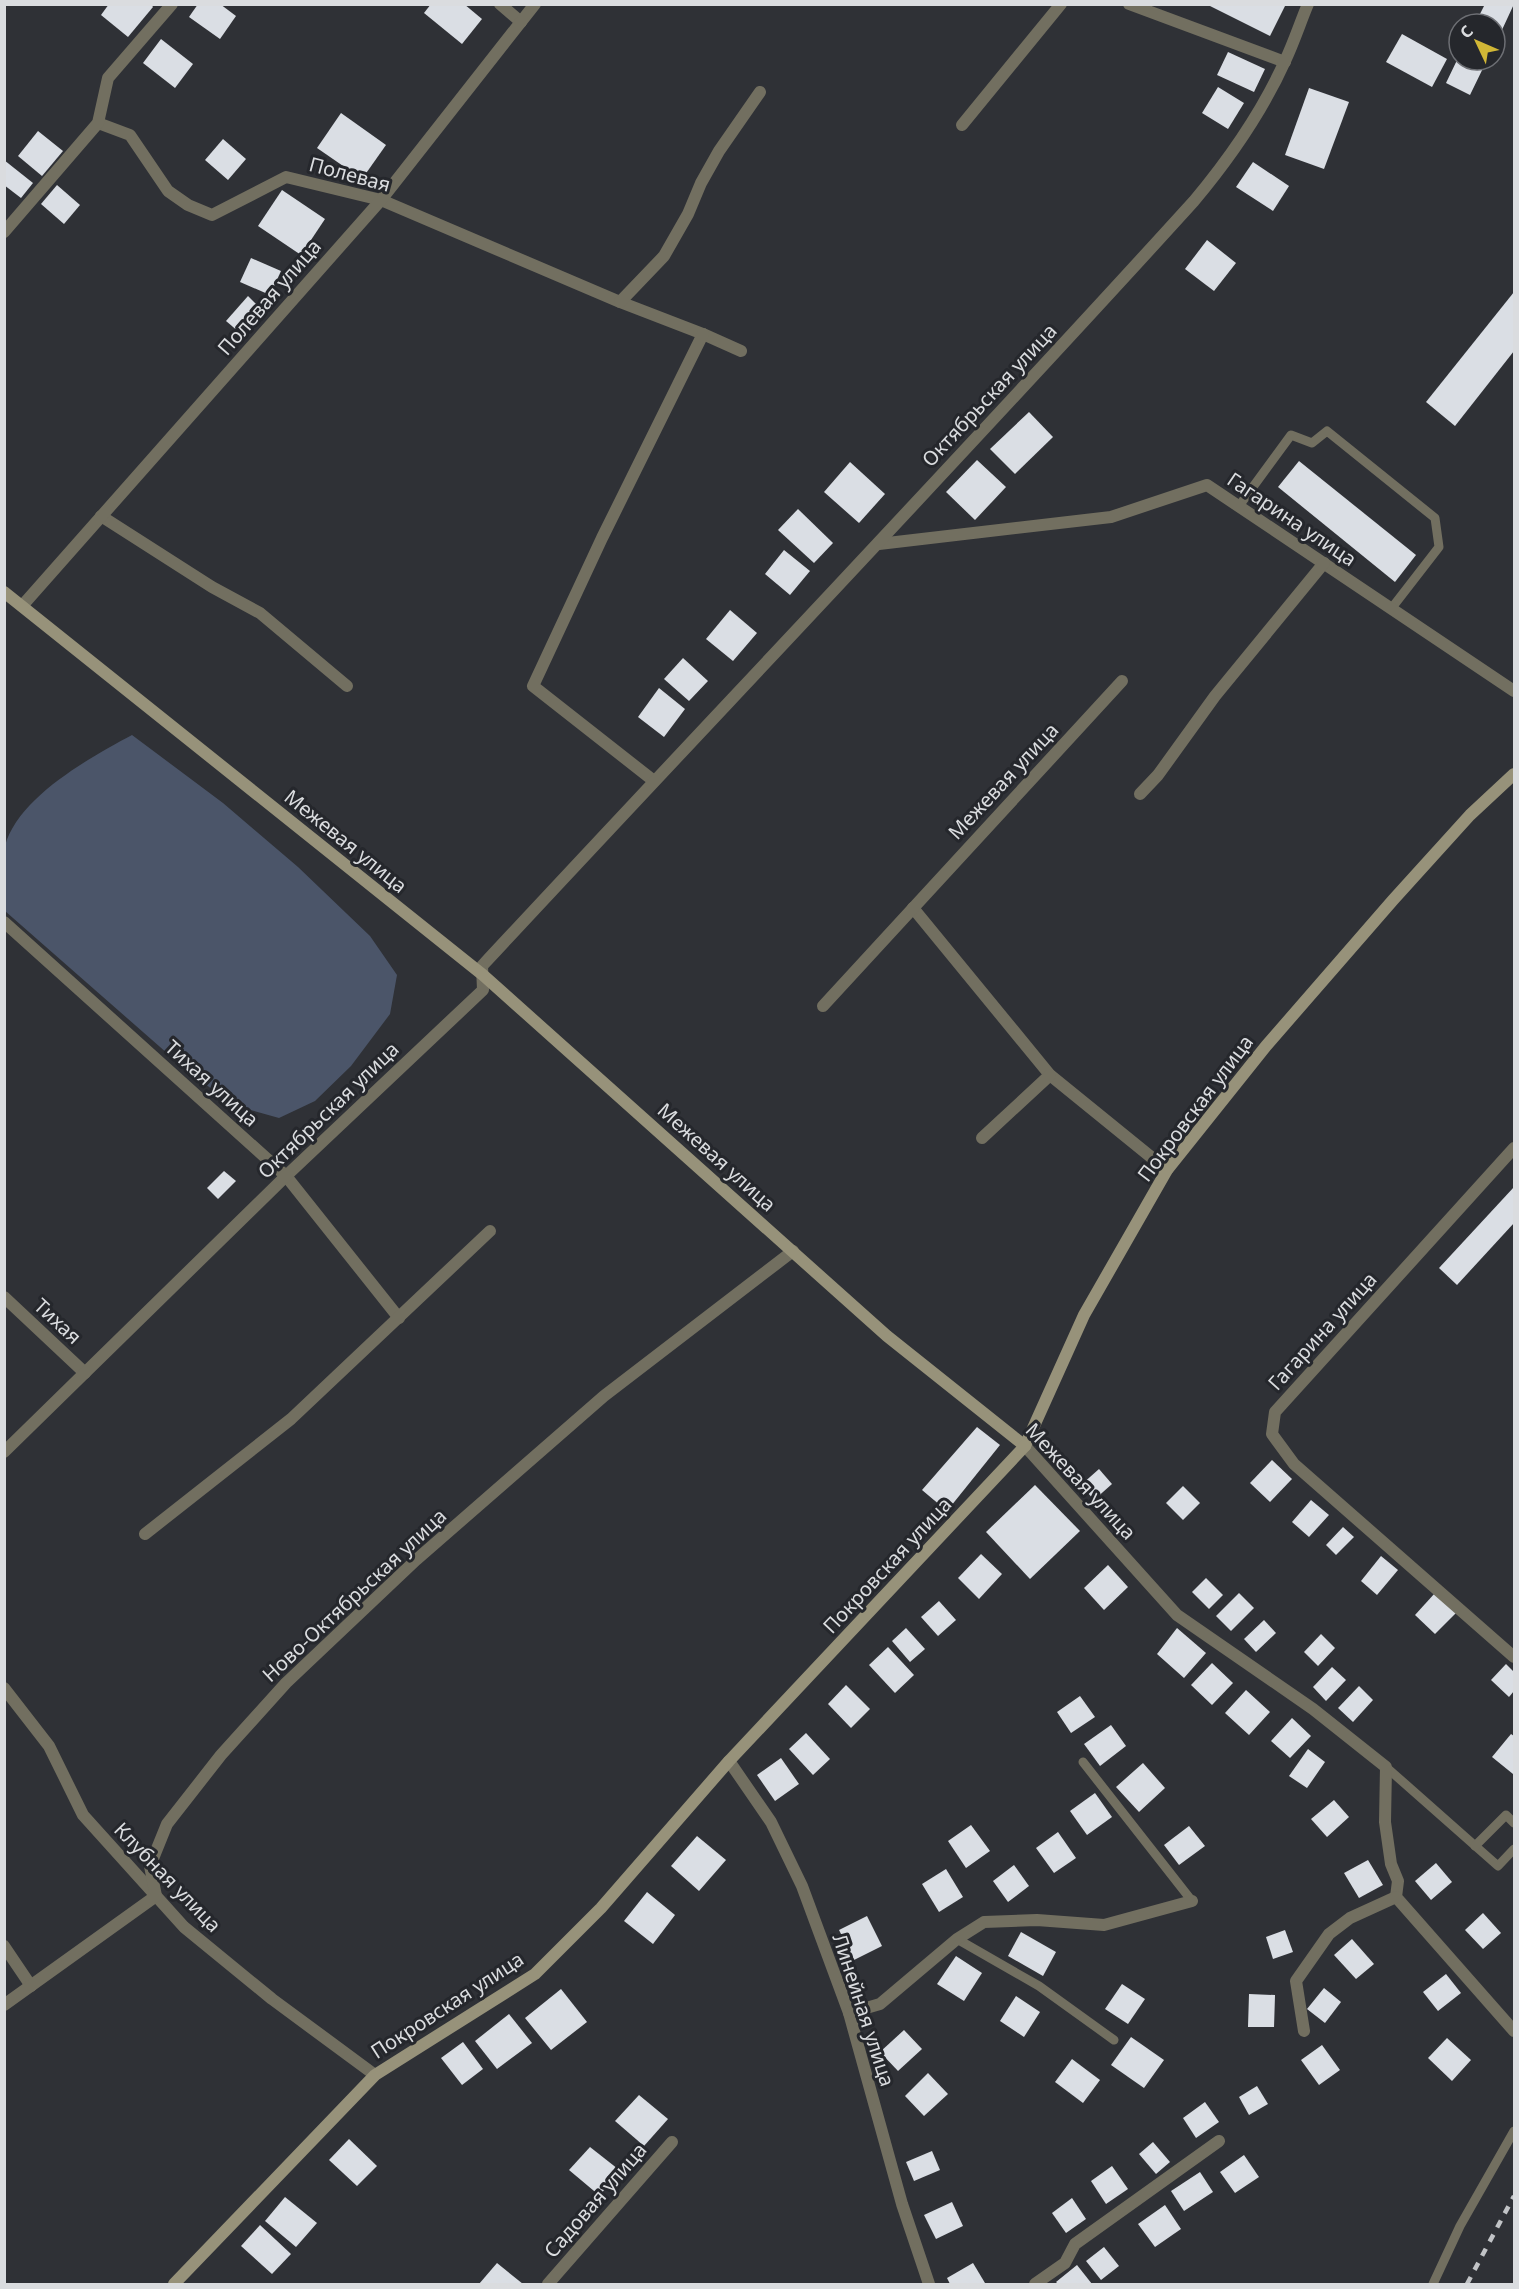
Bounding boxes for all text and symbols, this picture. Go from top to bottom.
north arrow [1447,12,1507,72]
text: С [1455,20,1478,43]
street label: Полевая [306,150,394,198]
street label: Полевая улица [211,233,327,361]
street label: Октябрьская улица [916,318,1062,472]
street label: Гагарина улица [1222,466,1362,572]
street label: Межевая улица [942,717,1064,845]
street label: Межевая улица [279,783,413,899]
street label: Покровская улица [1131,1029,1259,1187]
street label: Тихая улица [159,1034,265,1132]
street label: Октябрьская улица [252,1036,404,1184]
street label: Межевая улица [652,1097,782,1217]
street label: Гагарина улица [1262,1266,1382,1396]
street label: Тихая [29,1292,87,1350]
street label: Межевая улица [1020,1417,1142,1545]
street label: Покровская улица [817,1491,957,1639]
street label: Ново-Октябрьская улица [256,1502,452,1688]
street label: Клубная улица [109,1816,227,1938]
street label: Линейная улица [827,1930,901,2090]
street label: Покровская улица [365,1945,529,2065]
street label: Садовая улица [538,2137,652,2263]

